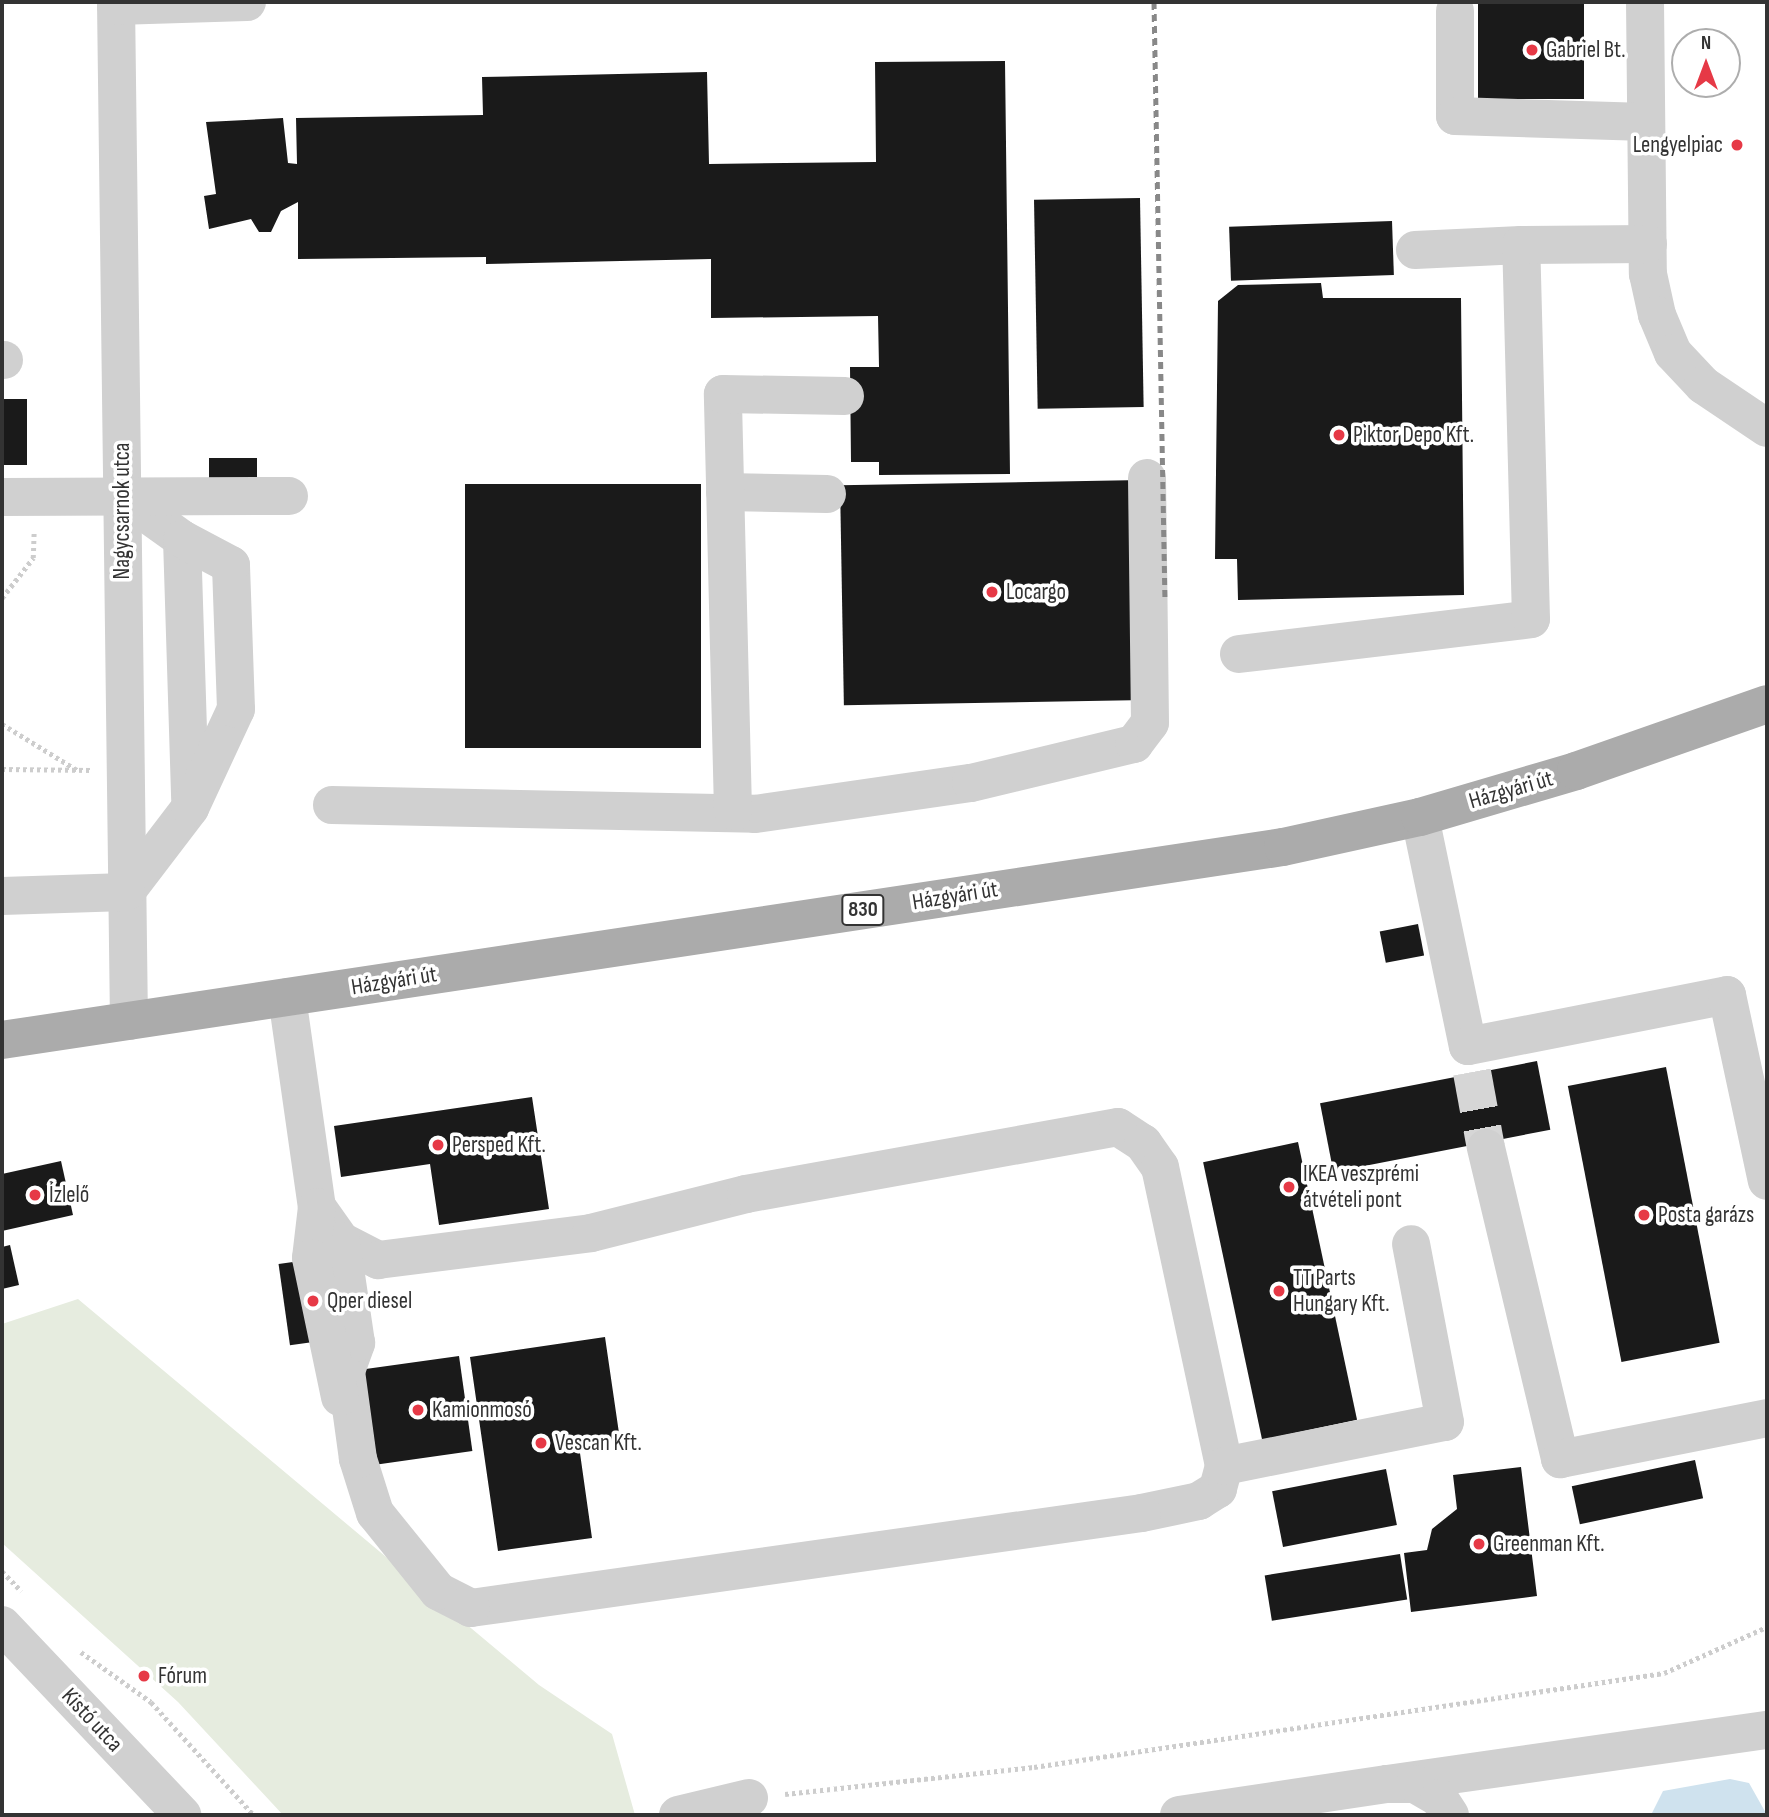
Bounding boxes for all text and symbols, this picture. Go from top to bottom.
north arrow [1671,28,1741,98]
text: N [1701,32,1711,55]
place label: Gabriel Bt. [1546,36,1626,64]
marker: Gabriel Bt. [1524,42,1540,58]
place label: Lengyelpiac [1633,131,1723,159]
marker: Lengyelpiac [1729,137,1745,153]
place label: Piktor Depo Kft. [1353,421,1474,449]
marker: Piktor Depo Kft. [1331,427,1347,443]
street label: Nagycsarnok utca [108,443,136,579]
place label: Locargo [1006,578,1066,606]
marker: Locargo [984,584,1000,600]
street label: Házgyári út [1466,765,1556,815]
street label: Házgyári út [910,876,1000,916]
road number: 830 [840,892,886,928]
street label: Házgyári út [349,961,439,1001]
place label: Persped Kft. [452,1131,546,1159]
marker: Persped Kft. [430,1137,446,1153]
place label: IKEA veszprémi átvételi pont [1303,1160,1419,1214]
marker: IKEA veszprémi átvételi pont [1281,1179,1297,1195]
place label: Ízlelő [49,1181,89,1209]
marker: Ízlelő [27,1187,43,1203]
place label: Posta garázs [1658,1201,1754,1229]
marker: Posta garázs [1636,1207,1652,1223]
place label: TT Parts Hungary Kft. [1293,1264,1390,1318]
marker: TT Parts Hungary Kft. [1271,1283,1287,1299]
place label: Qper diesel [327,1287,412,1315]
marker: Qper diesel [305,1293,321,1309]
place label: Kamionmosó [432,1396,532,1424]
marker: Kamionmosó [410,1402,426,1418]
place label: Vescan Kft. [555,1429,642,1457]
marker: Vescan Kft. [533,1435,549,1451]
place label: Greenman Kft. [1493,1530,1605,1558]
marker: Greenman Kft. [1471,1536,1487,1552]
place label: Fórum [158,1662,207,1690]
marker: Fórum [136,1668,152,1684]
street label: Kistó utca [56,1682,128,1758]

